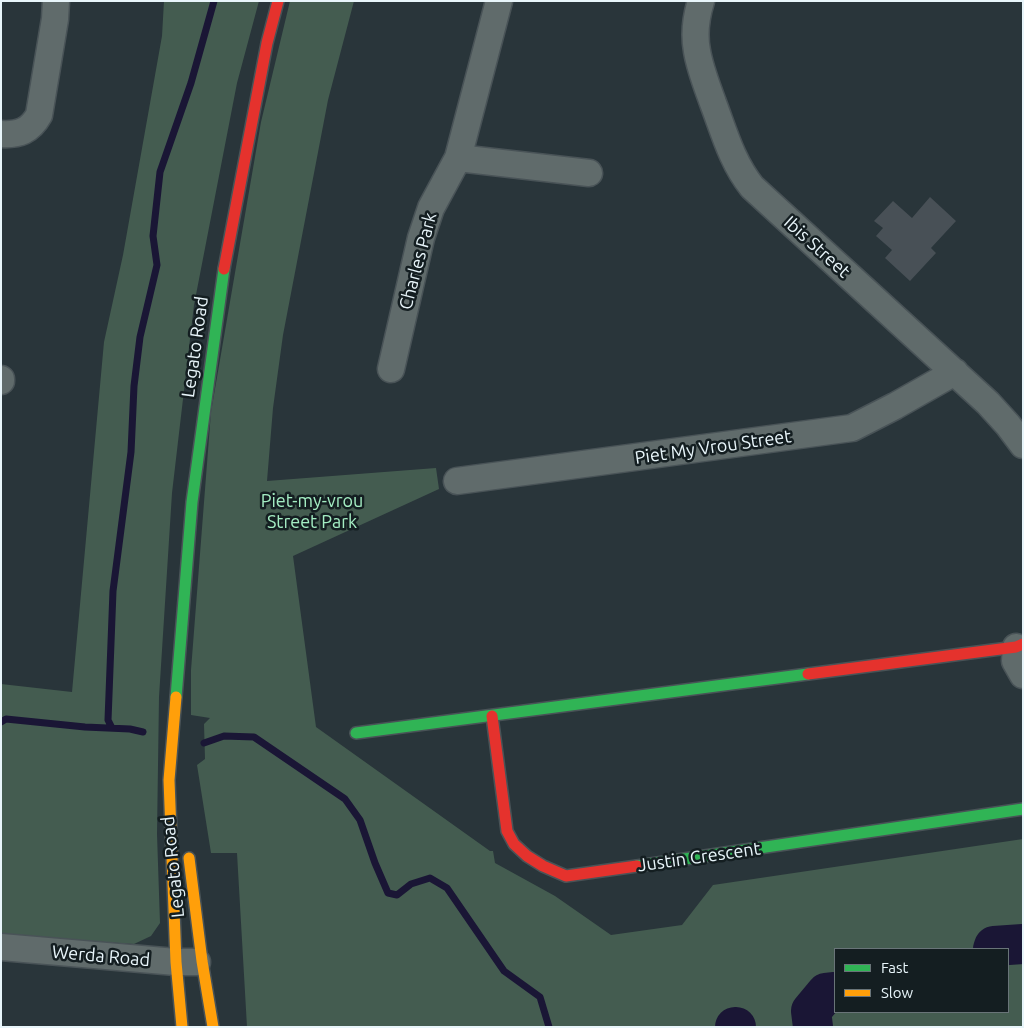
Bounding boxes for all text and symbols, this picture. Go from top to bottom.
street label: Charles Park [395,210,441,312]
street label: Ibis Street [779,212,855,282]
street label: Legato Road [177,295,213,399]
street label: Piet My Vrou Street [633,425,793,469]
park label: Piet-my-vrou Street Park [261,490,363,532]
street label: Legato Road [157,815,189,919]
street label: Justin Crescent [636,838,762,876]
street label: Werda Road [51,941,151,971]
legend [834,948,1009,1013]
text: Fast [881,959,908,976]
text: Slow [881,984,913,1001]

